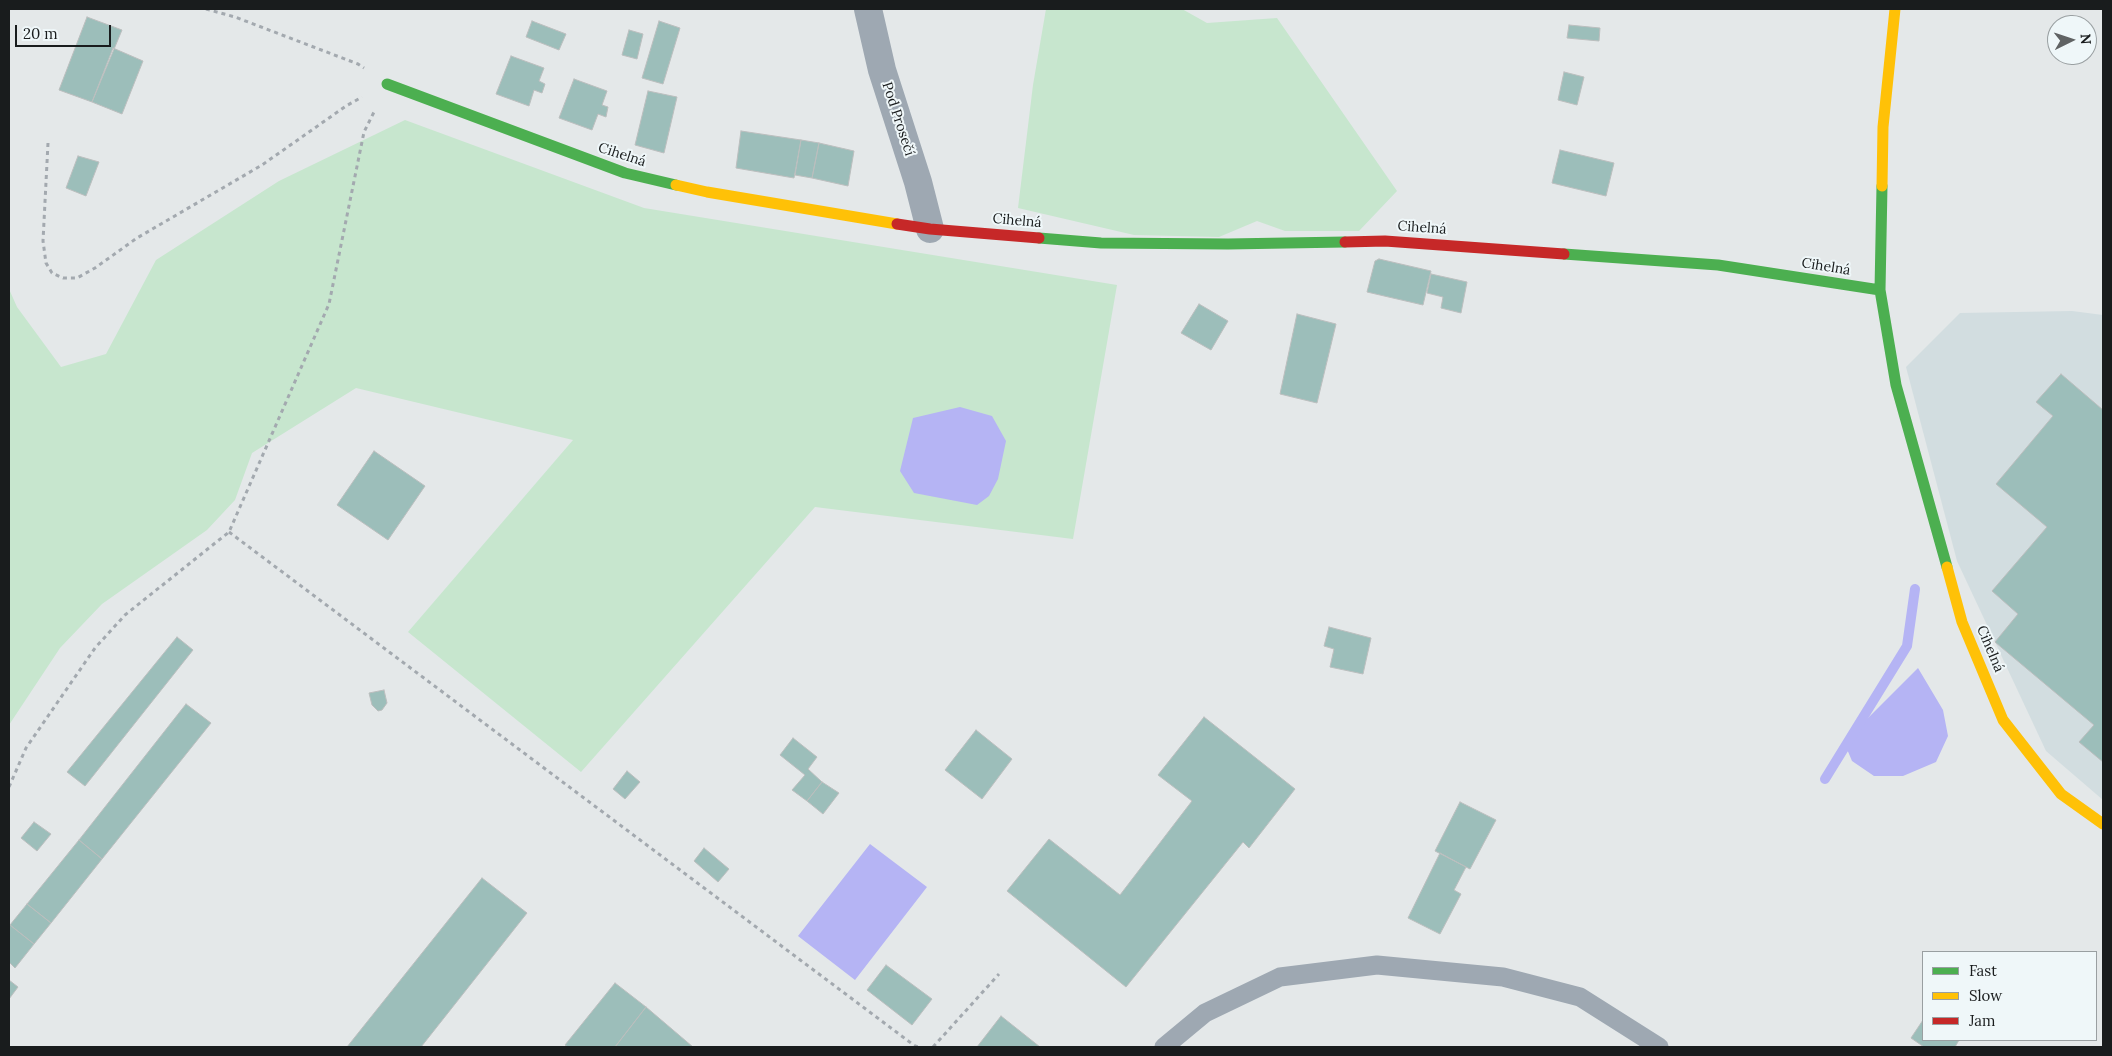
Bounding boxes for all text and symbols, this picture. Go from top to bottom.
scale bar [18,15,114,47]
north arrow [2047,15,2097,65]
text: 20 m [23,24,58,43]
text: N [2077,33,2095,45]
street label: Pod Prosečí [878,80,918,158]
street label: Cihelná [596,139,648,171]
street label: Cihelná [992,210,1042,232]
street label: Cihelná [1397,218,1447,238]
street label: Cihelná [1800,255,1852,279]
street label: Cihelná [1973,623,2007,675]
legend [1922,951,2097,1041]
text: Fast [1969,961,1997,980]
text: Slow [1969,986,2002,1005]
text: Jam [1969,1011,1996,1030]

